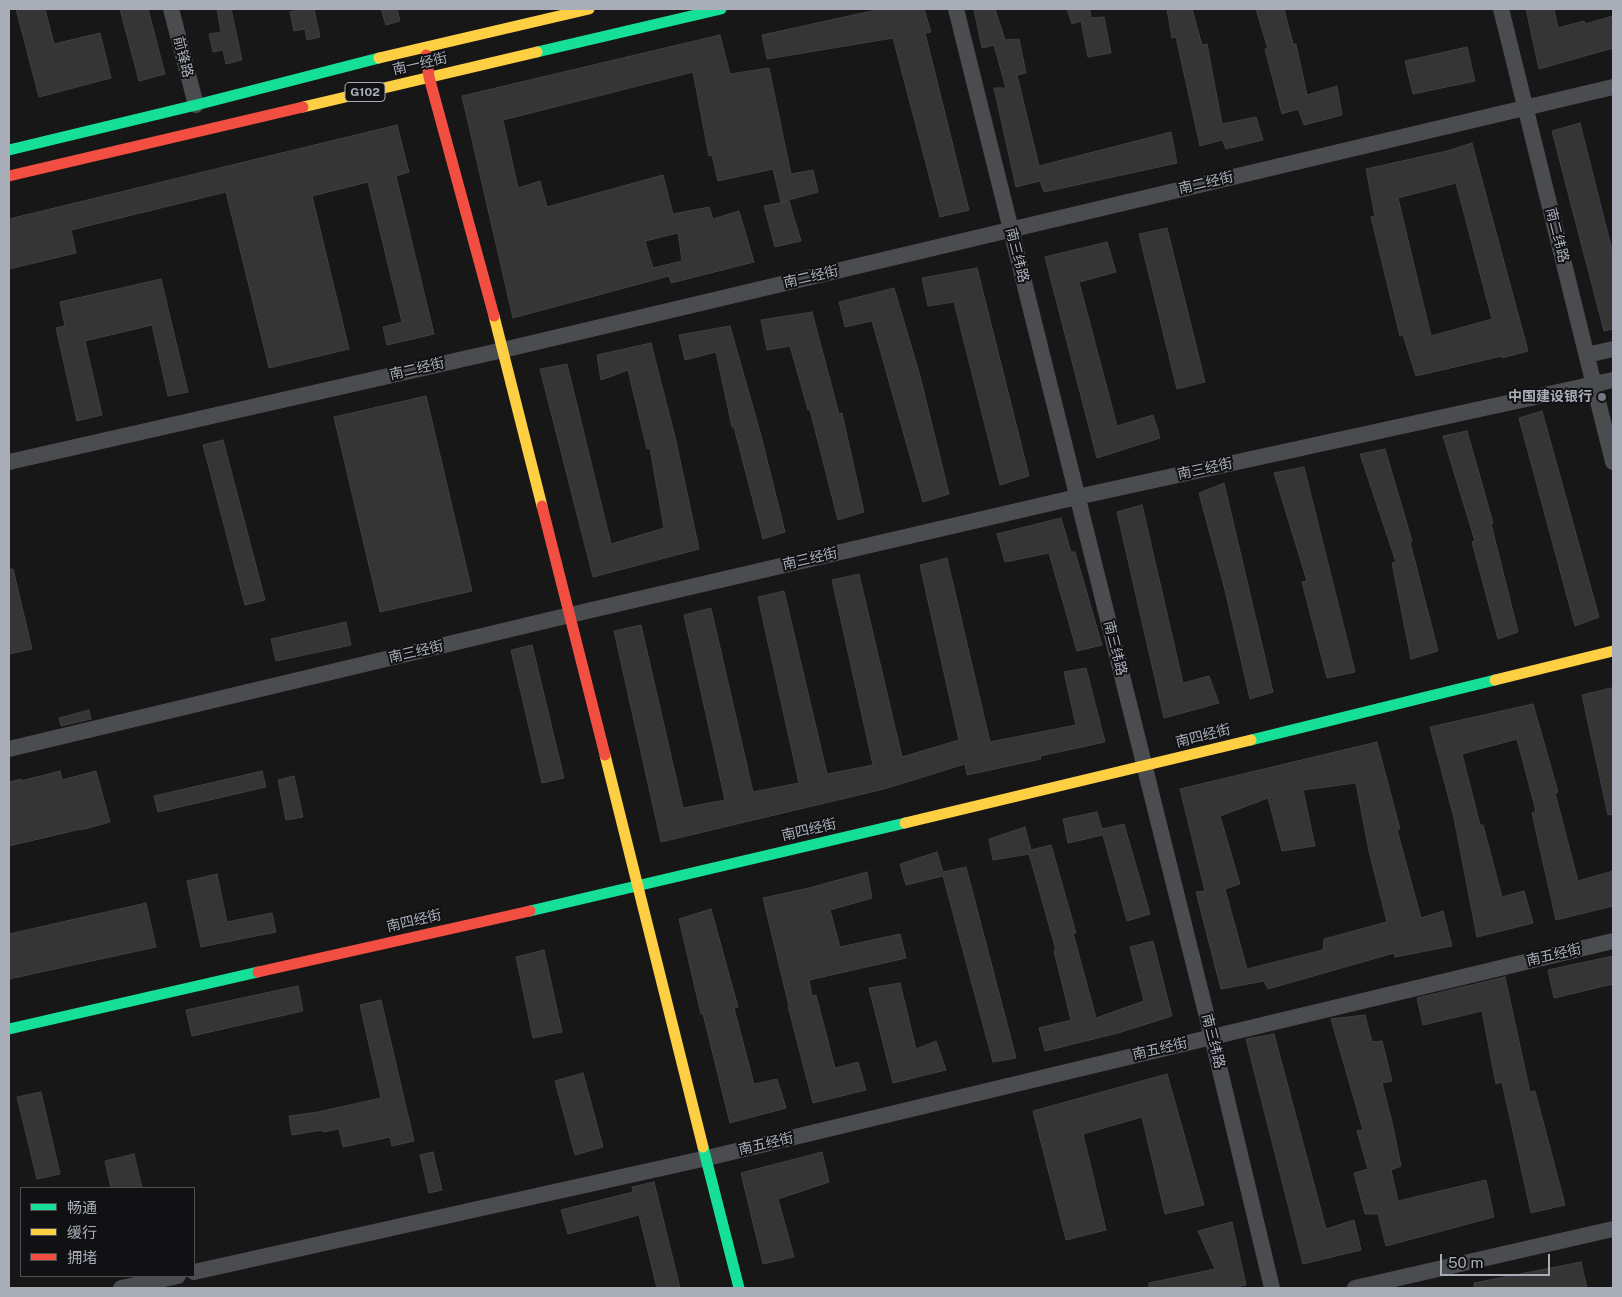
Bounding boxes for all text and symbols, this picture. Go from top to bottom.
street label: 前锋路 [170,35,196,79]
street label: 南一经街 [391,50,449,78]
road number: G102 [345,82,385,101]
street label: 南二经街 [1177,169,1235,197]
street label: 南二纬路 [1542,206,1572,264]
street label: 南三纬路 [1002,226,1032,284]
street label: 南二经街 [782,263,840,291]
street label: 南二经街 [388,355,446,383]
place label: 中国建设银行 [1508,389,1592,405]
marker: 中国建设银行 [1596,391,1608,403]
street label: 南三经街 [1176,455,1234,483]
street label: 南三经街 [781,545,839,573]
street label: 南三纬路 [1100,619,1130,677]
street label: 南三经街 [387,638,445,666]
street label: 南四经街 [1174,721,1232,751]
street label: 南四经街 [780,816,838,844]
street label: 南四经街 [385,907,443,935]
street label: 南五经街 [1525,941,1583,969]
street label: 南三纬路 [1198,1012,1228,1070]
street label: 南五经街 [1131,1035,1189,1063]
street label: 南五经街 [737,1130,795,1158]
legend [20,1187,195,1277]
text: 畅通 [67,1199,97,1216]
text: 缓行 [67,1224,97,1241]
scale bar [1442,1244,1552,1276]
text: 拥堵 [67,1249,97,1266]
text: 50 m [1448,1254,1483,1271]

